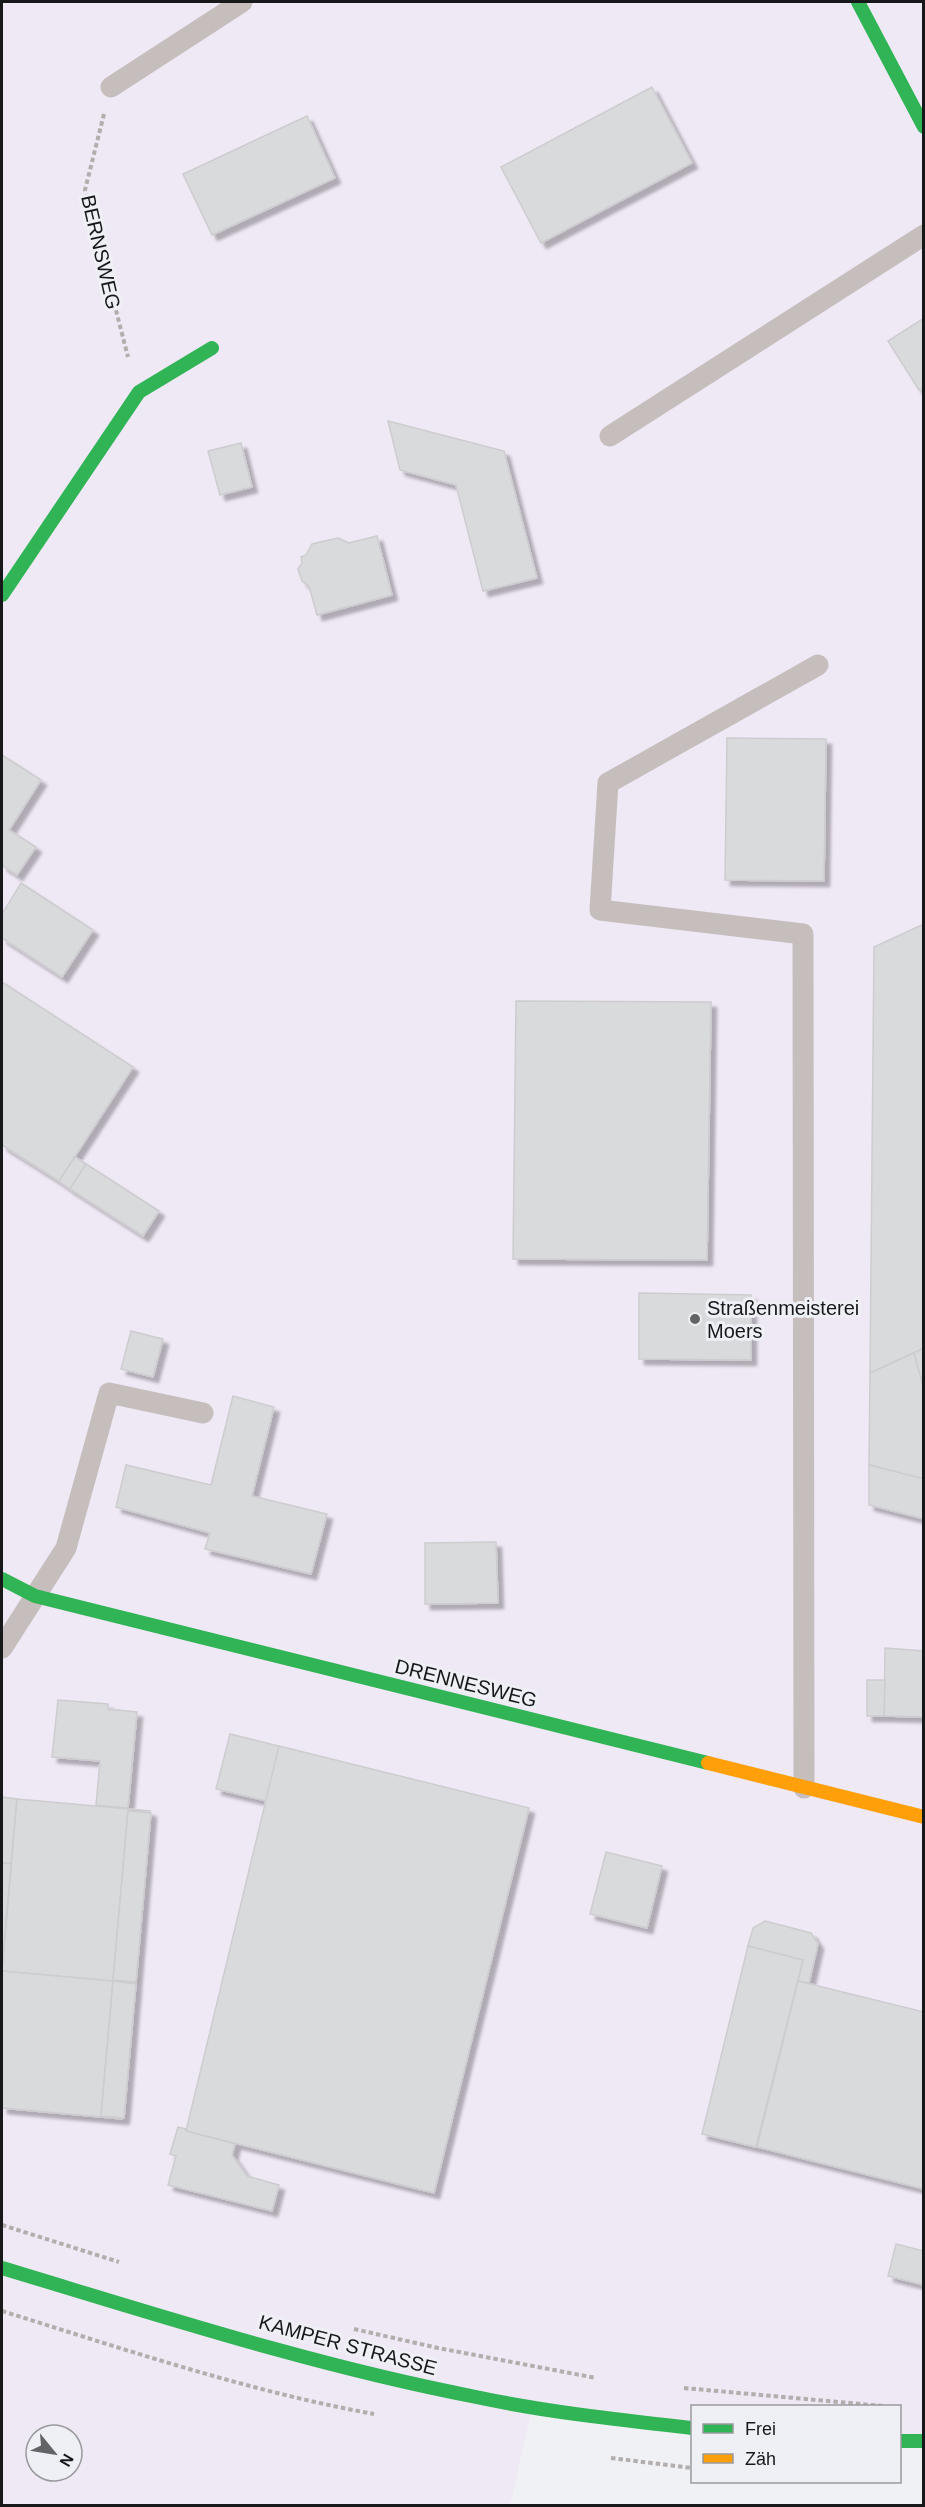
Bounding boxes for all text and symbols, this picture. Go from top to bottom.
street label: BERNSWEG [77,193,125,311]
place label: Straßenmeisterei Moers [707,1297,859,1342]
marker: Straßenmeisterei Moers [688,1312,702,1326]
street label: DRENNESWEG [393,1655,539,1711]
street label: KAMPER STRASSE [257,2311,439,2379]
legend [691,2405,901,2483]
text: Frei [745,2419,776,2439]
north arrow [24,2423,84,2483]
text: Zäh [745,2449,776,2469]
text: N [56,2451,77,2470]

